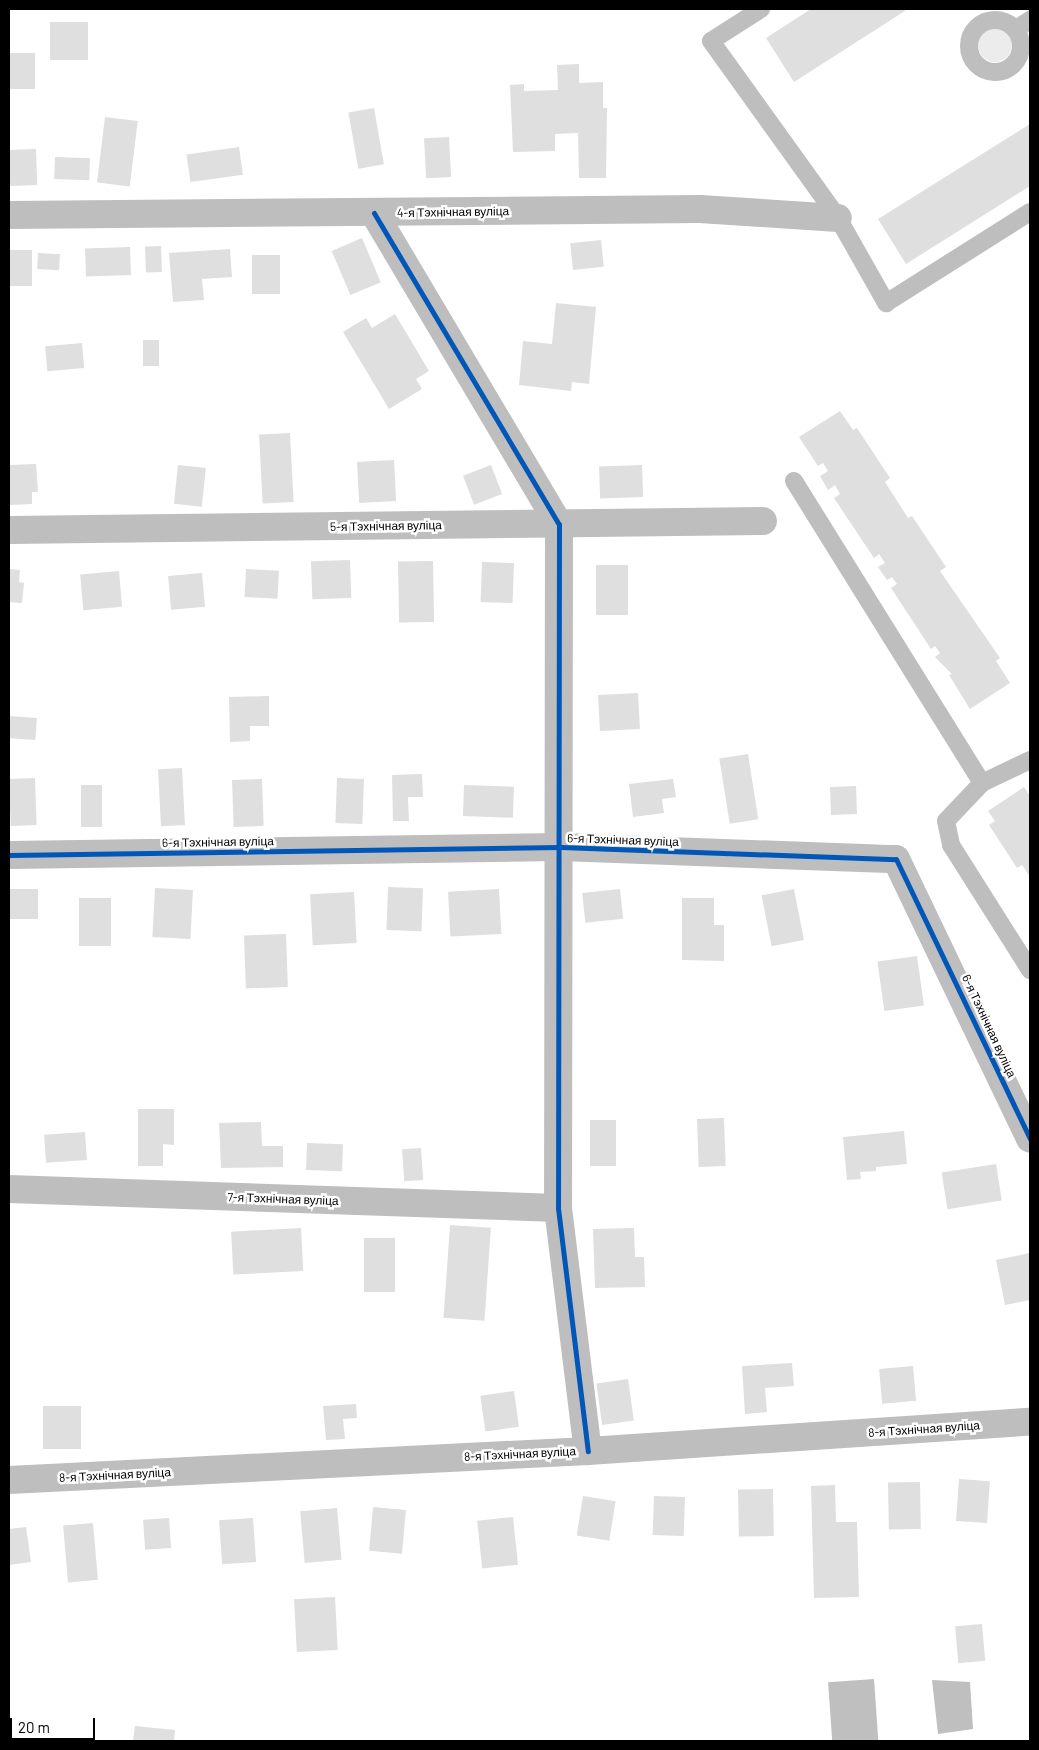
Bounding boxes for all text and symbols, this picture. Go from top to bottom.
street label: 4-я Тэхнічная вуліца [397,204,509,220]
street label: 5-я Тэхнічная вуліца [330,518,442,534]
street label: 6-я Тэхнічная вуліца [567,831,679,849]
street label: 6-я Тэхнічная вуліца [162,834,274,850]
street label: 6-я Тэхнічная вуліца [959,972,1019,1080]
street label: 7-я Тэхнічная вуліца [227,1190,339,1208]
street label: 8-я Тэхнічная вуліца [868,1418,980,1440]
street label: 8-я Тэхнічная вуліца [464,1444,576,1464]
street label: 8-я Тэхнічная вуліца [59,1465,171,1485]
scale bar [12,1708,98,1740]
text: 20 m [18,1718,50,1736]

